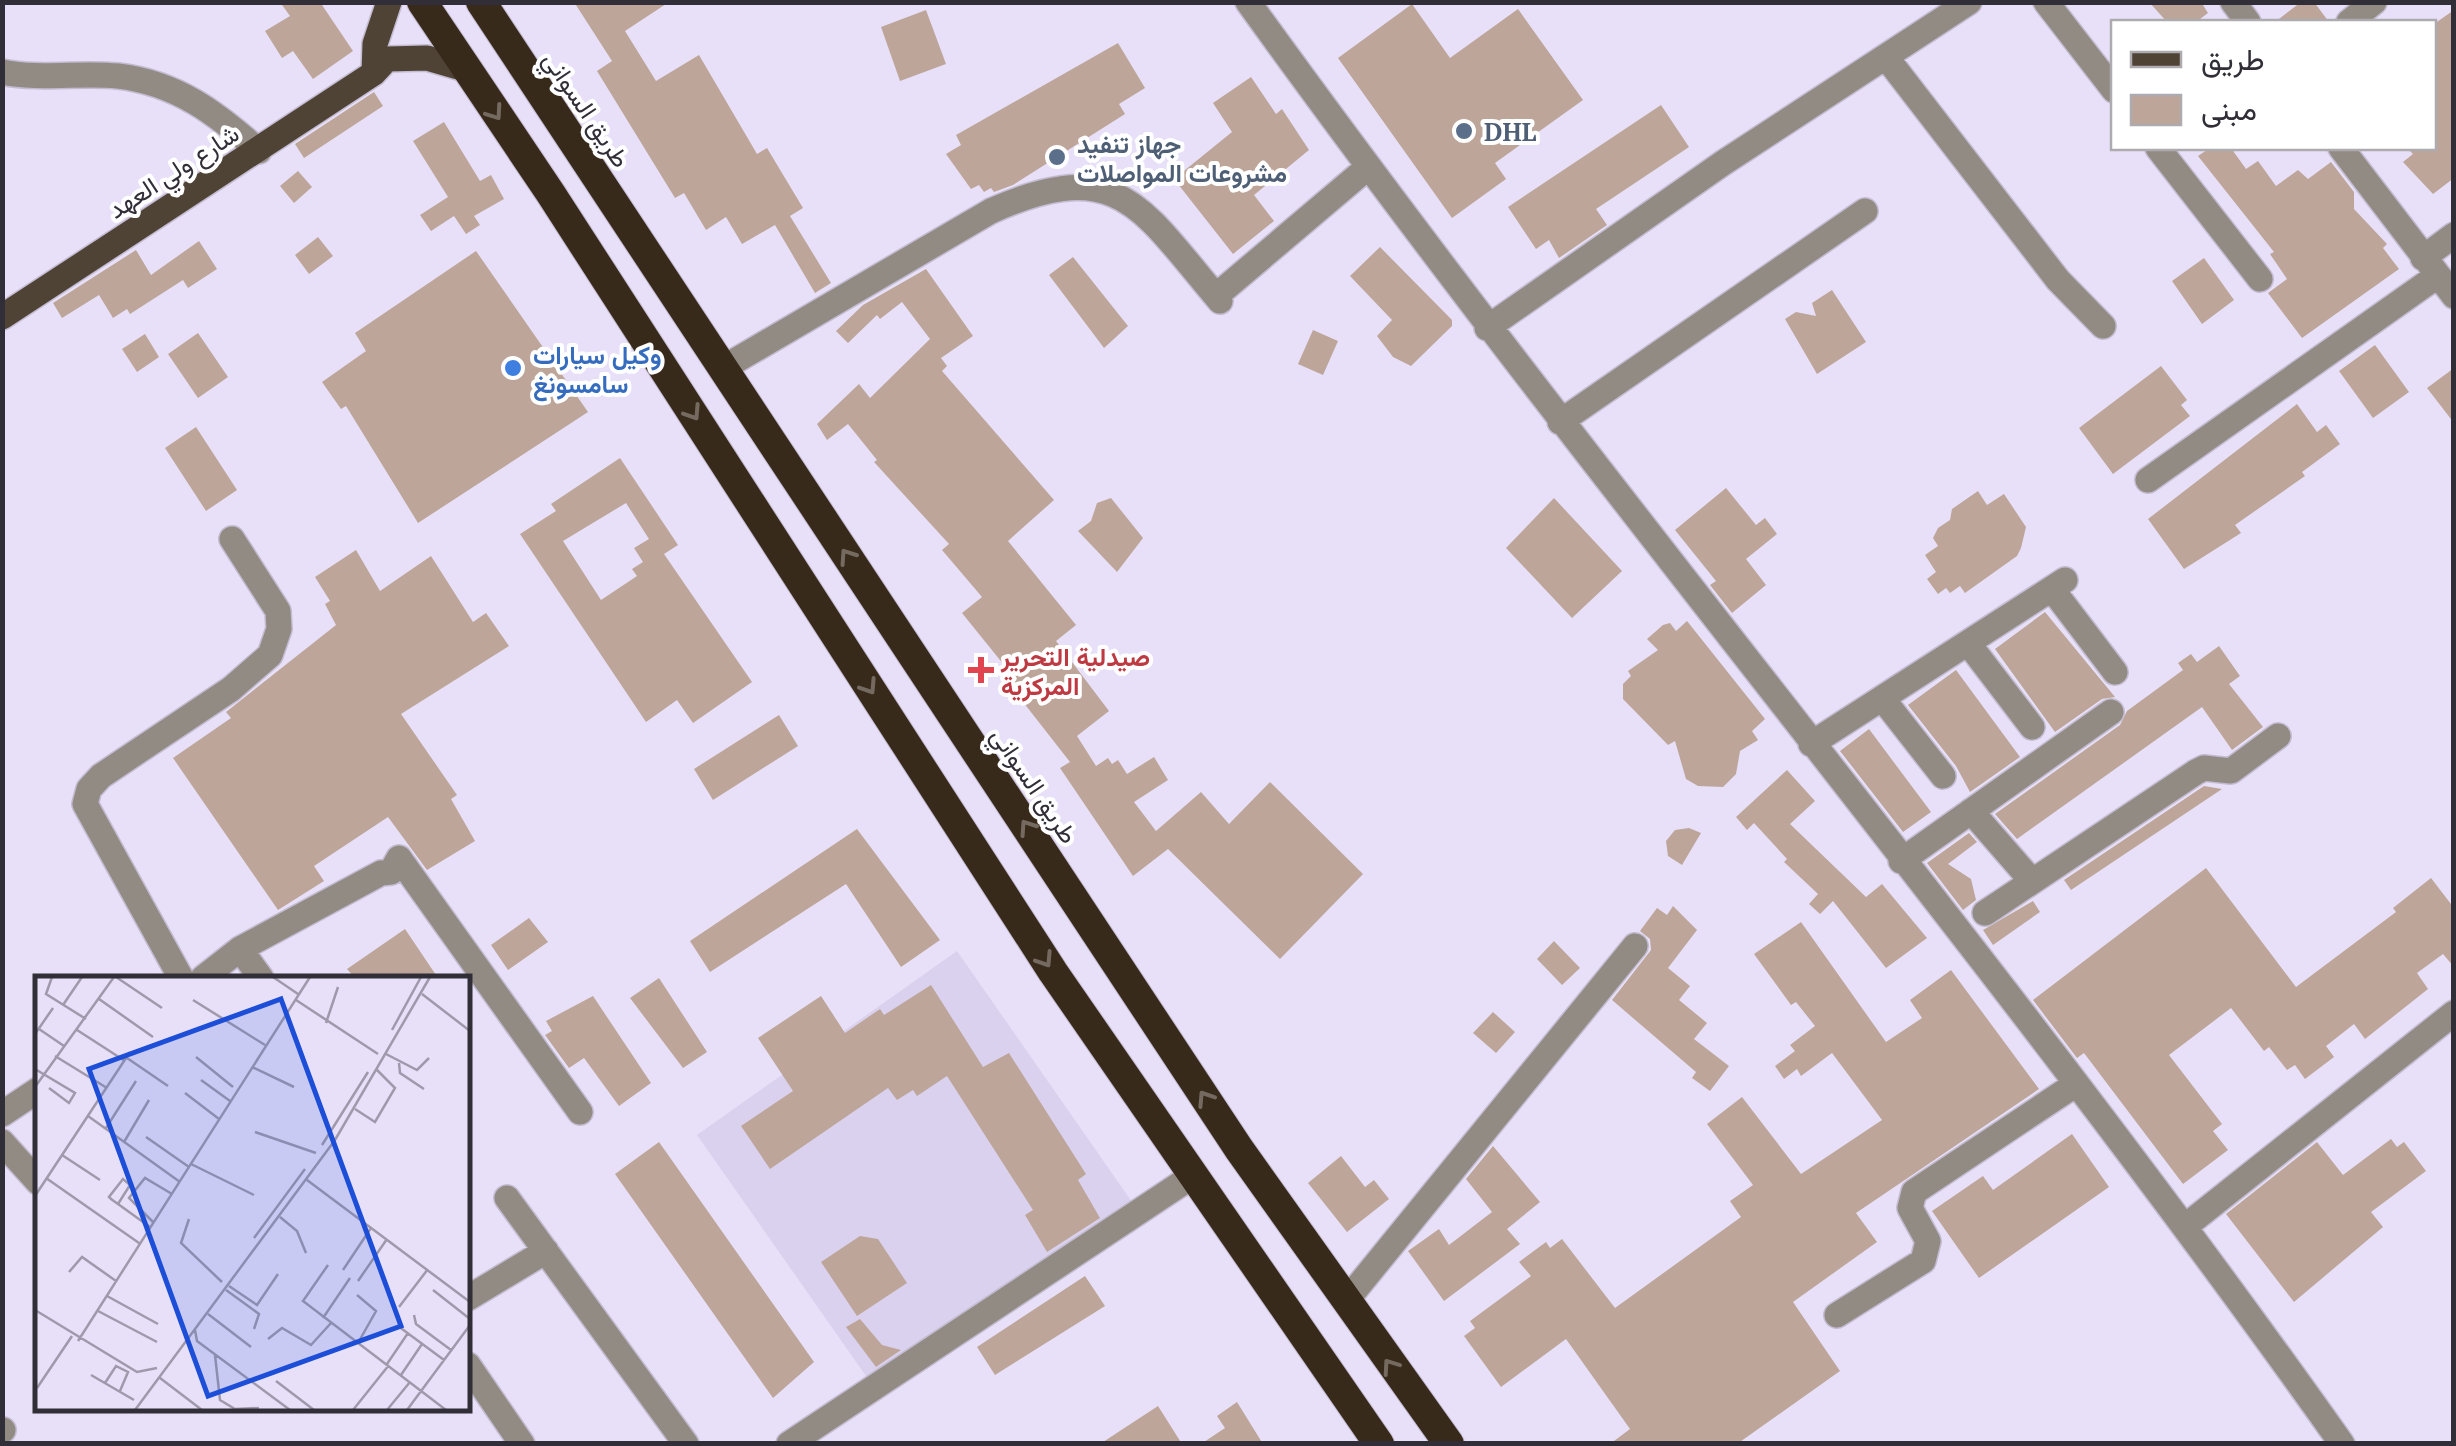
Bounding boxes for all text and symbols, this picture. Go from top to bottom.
legend [2111,20,2436,150]
text: طريق [2201,39,2265,79]
street label: طريق السواني [532,44,638,176]
text: مبنى [2201,89,2257,129]
one-way arrow [483,101,501,120]
place label: DHL [1484,115,1537,148]
street label: شارع ولي العهد [101,116,248,230]
marker: DHL [1453,120,1475,142]
place label: جهاز تنفيد مشروعات المواصلات [1077,127,1287,189]
marker: جهاز تنفيد مشروعات المواصلات [1046,146,1068,168]
place label: وكيل سيارات سامسونغ [533,338,662,402]
marker: وكيل سيارات سامسونغ [502,357,524,379]
one-way arrow [680,403,699,421]
one-way arrow [841,548,860,566]
place label: صيدلية التحرير المركزية [1000,640,1150,702]
marker: صيدلية التحرير المركزية [970,659,992,681]
one-way arrow [857,676,876,694]
street label: طريق السواني [980,720,1086,852]
one-way arrow [1020,819,1039,837]
one-way arrow [1033,949,1052,967]
inset map [35,976,470,1411]
one-way arrow [1199,1091,1218,1109]
one-way arrow [1384,1358,1402,1377]

